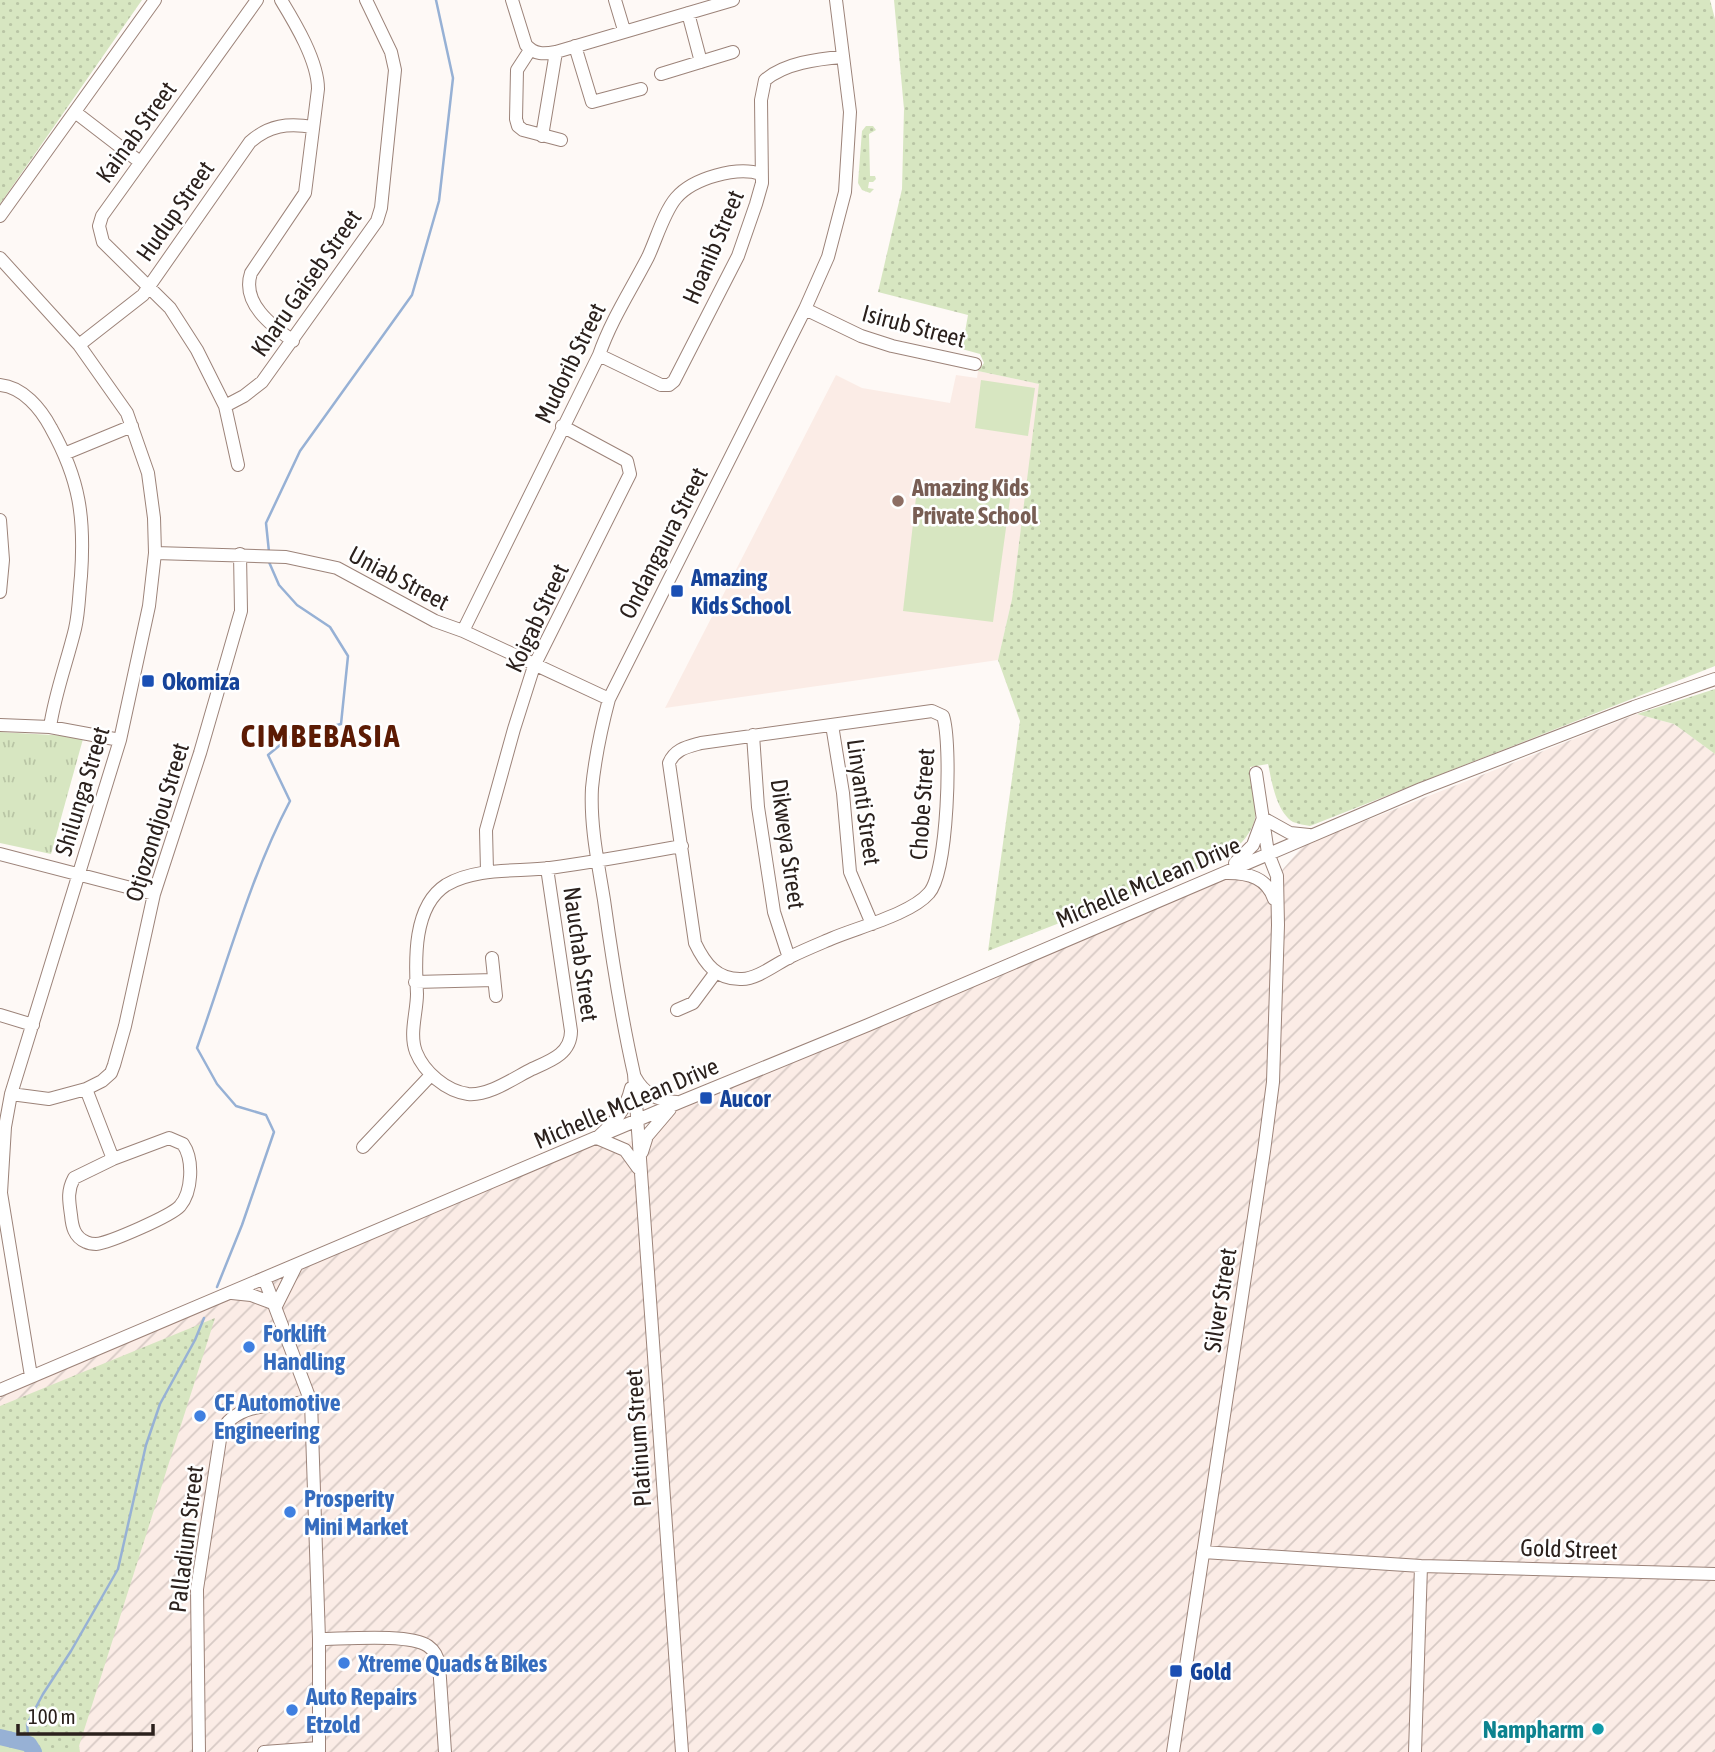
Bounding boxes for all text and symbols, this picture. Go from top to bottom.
street label: Kainab Street [90,76,182,188]
street label: Hudup Street [131,156,219,266]
street label: Hoanib Street [677,186,749,308]
street label: Kharu Gaiseb Street [245,204,367,361]
street label: Mudorib Street [529,298,611,427]
street label: Isirub Street [859,299,969,353]
street label: Ondangaura Street [613,463,713,623]
place label: Amazing Kids Private School [911,474,1038,529]
marker: Amazing Kids Private School [890,493,906,509]
street label: Uniab Street [344,540,454,616]
street label: Koigab Street [500,559,574,676]
place label: Amazing Kids School [690,564,792,619]
marker: Amazing Kids School [669,583,685,599]
place label: Okomiza [162,668,240,695]
marker: Okomiza [140,673,156,689]
district label: CIMBEBASIA [241,717,401,754]
street label: Shilunga Street [50,723,114,859]
street label: Linyanti Street [842,737,886,867]
street label: Otjozondjou Street [120,739,194,905]
street label: Chobe Street [905,747,939,861]
street label: Dikweya Street [766,777,810,911]
street label: Michelle McLean Drive [1052,831,1244,933]
street label: Nauchab Street [558,885,604,1023]
street label: Michelle McLean Drive [530,1052,722,1154]
place label: Aucor [719,1085,772,1112]
marker: Aucor [698,1090,714,1106]
street label: Silver Street [1198,1246,1242,1354]
place label: Forklift Handling [263,1320,346,1375]
marker: Forklift Handling [241,1339,257,1355]
street label: Platinum Street [620,1368,656,1508]
place label: CF Automotive Engineering [214,1389,341,1444]
marker: CF Automotive Engineering [192,1408,208,1424]
street label: Palladium Street [164,1464,208,1614]
place label: Prosperity Mini Market [304,1485,408,1540]
marker: Prosperity Mini Market [282,1504,298,1520]
street label: Gold Street [1520,1534,1618,1564]
place label: Xtreme Quads & Bikes [357,1650,548,1677]
marker: Xtreme Quads & Bikes [336,1655,352,1671]
place label: Gold [1190,1658,1232,1685]
marker: Gold [1168,1663,1184,1679]
place label: Auto Repairs Etzold [305,1683,418,1738]
scale bar [18,1692,152,1736]
marker: Auto Repairs Etzold [284,1702,300,1718]
text: 100 m [28,1704,76,1728]
place label: Nampharm [1483,1716,1584,1743]
marker: Nampharm [1590,1721,1606,1737]

